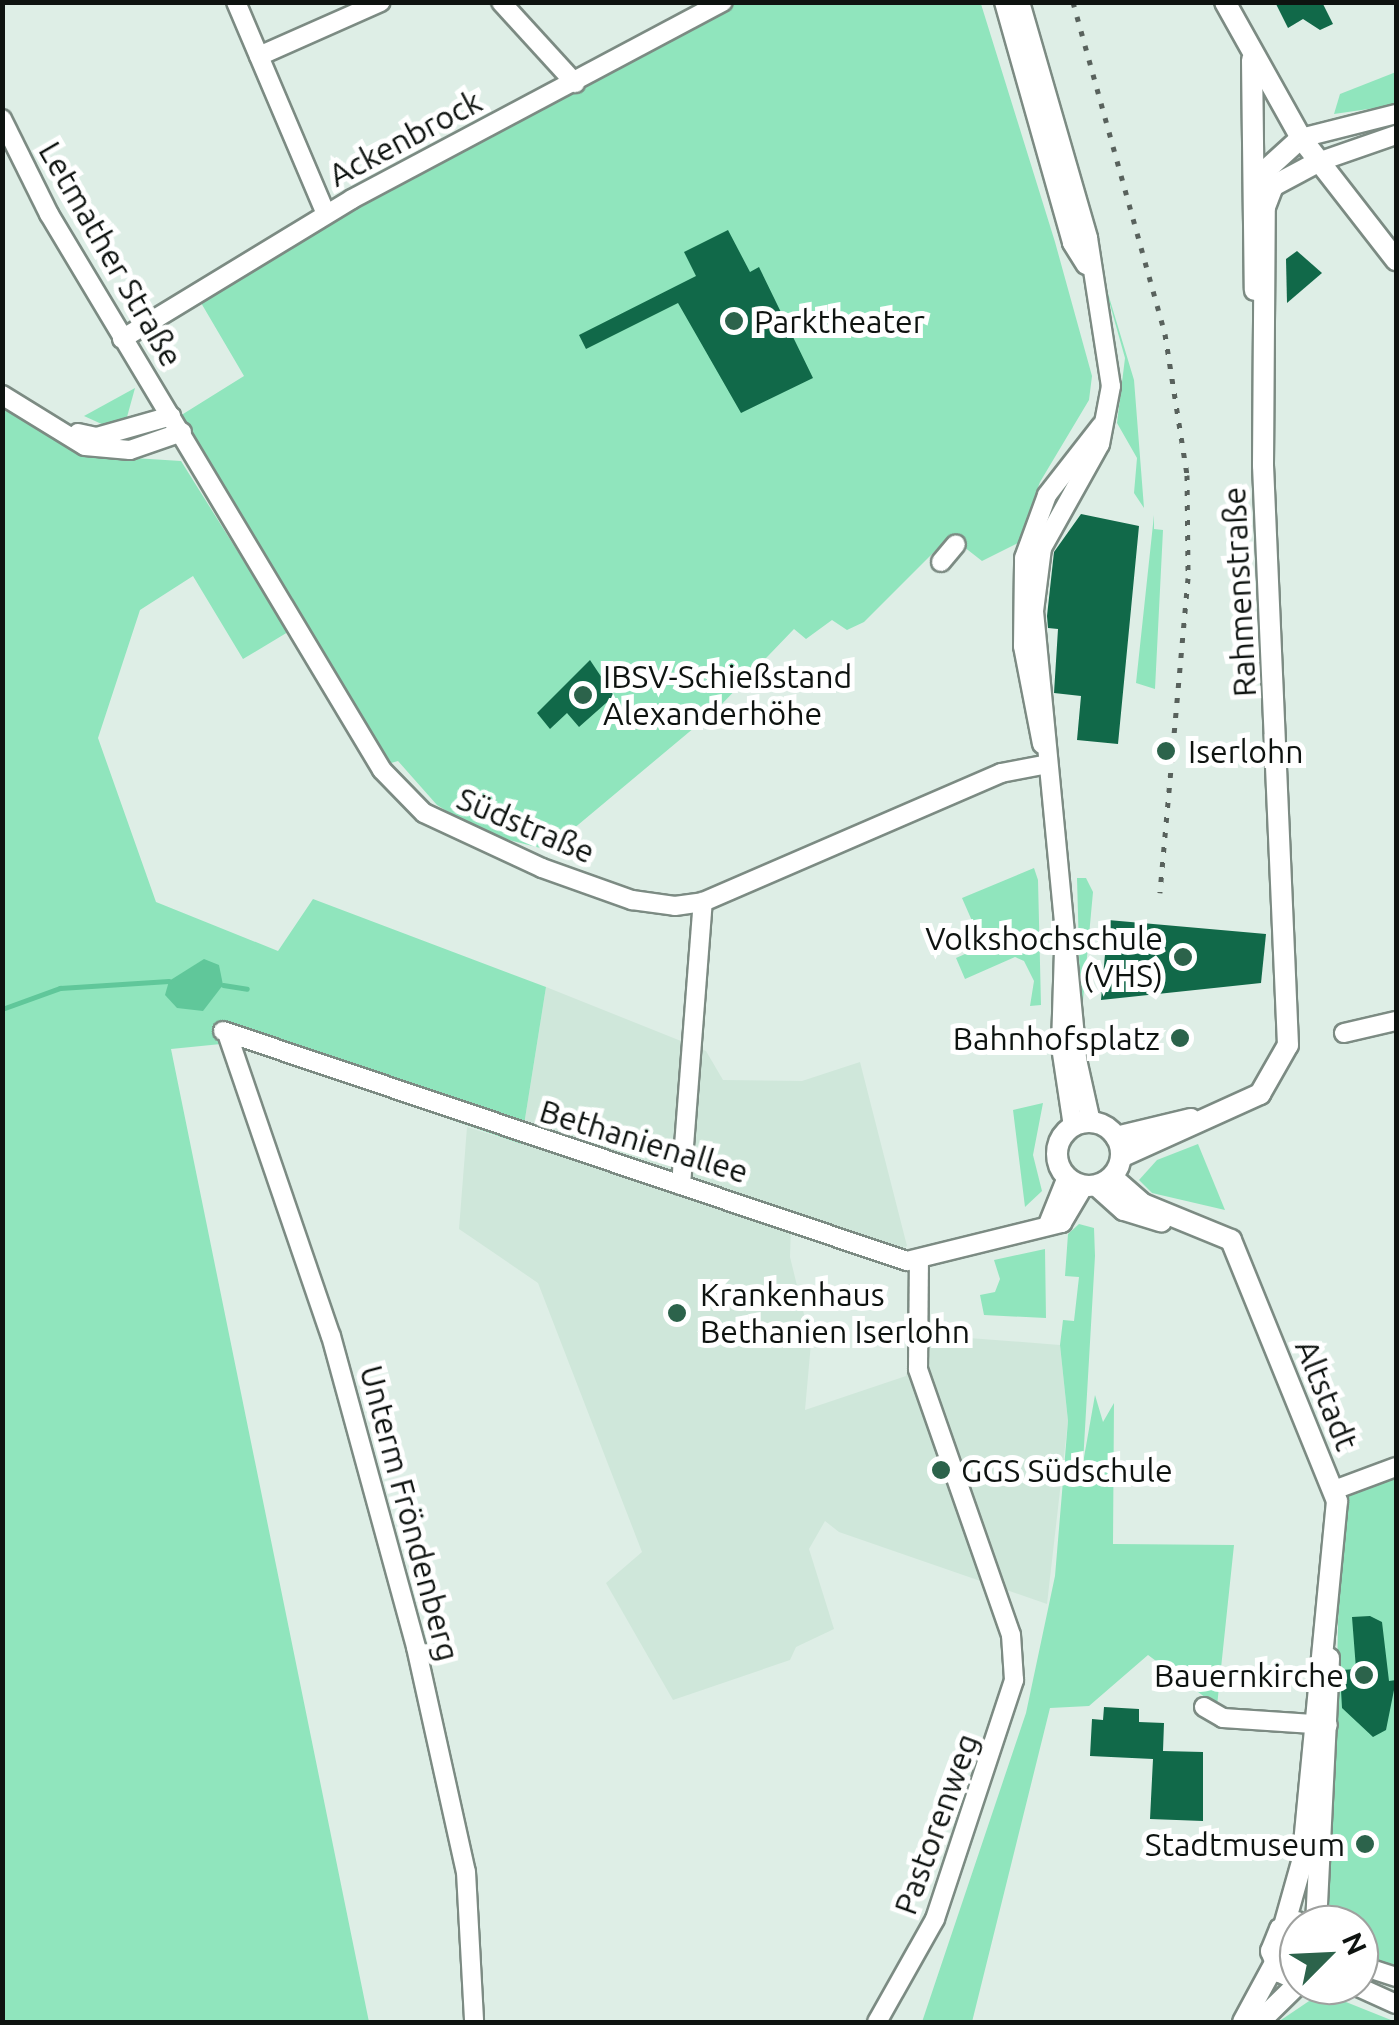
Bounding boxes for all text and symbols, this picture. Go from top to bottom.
street label: Ackenbrock [322,82,488,194]
street label: Letmather Straße [31,135,191,373]
place label: Parktheater [754,302,925,340]
marker: Parktheater [723,310,745,332]
street label: Rahmenstraße [1214,486,1264,698]
place label: IBSV-Schießstand Alexanderhöhe [603,658,852,733]
marker: IBSV-Schießstand Alexanderhöhe [572,684,594,706]
place label: Iserlohn [1188,732,1304,770]
marker: Iserlohn [1153,738,1179,764]
street label: Südstraße [451,779,601,871]
place label: Volkshochschule (VHS) [925,920,1163,995]
marker: Volkshochschule (VHS) [1172,946,1194,968]
place label: Bahnhofsplatz [953,1019,1160,1057]
marker: Bahnhofsplatz [1169,1027,1191,1049]
street label: Bethanienallee [535,1091,753,1191]
place label: Krankenhaus Bethanien Iserlohn [700,1276,970,1351]
marker: Krankenhaus Bethanien Iserlohn [664,1300,690,1326]
street label: Altstadt [1287,1334,1367,1456]
street label: Unterm Fröndenberg [352,1361,468,1665]
place label: GGS Südschule [961,1451,1173,1489]
marker: GGS Südschule [930,1459,952,1481]
place label: Bauernkirche [1154,1656,1344,1694]
marker: Bauernkirche [1353,1664,1375,1686]
street label: Pastorenweg [886,1729,986,1919]
place label: Stadtmuseum [1145,1825,1345,1863]
marker: Stadtmuseum [1354,1833,1376,1855]
north arrow [1279,1905,1379,2005]
text: N [1337,1928,1373,1959]

